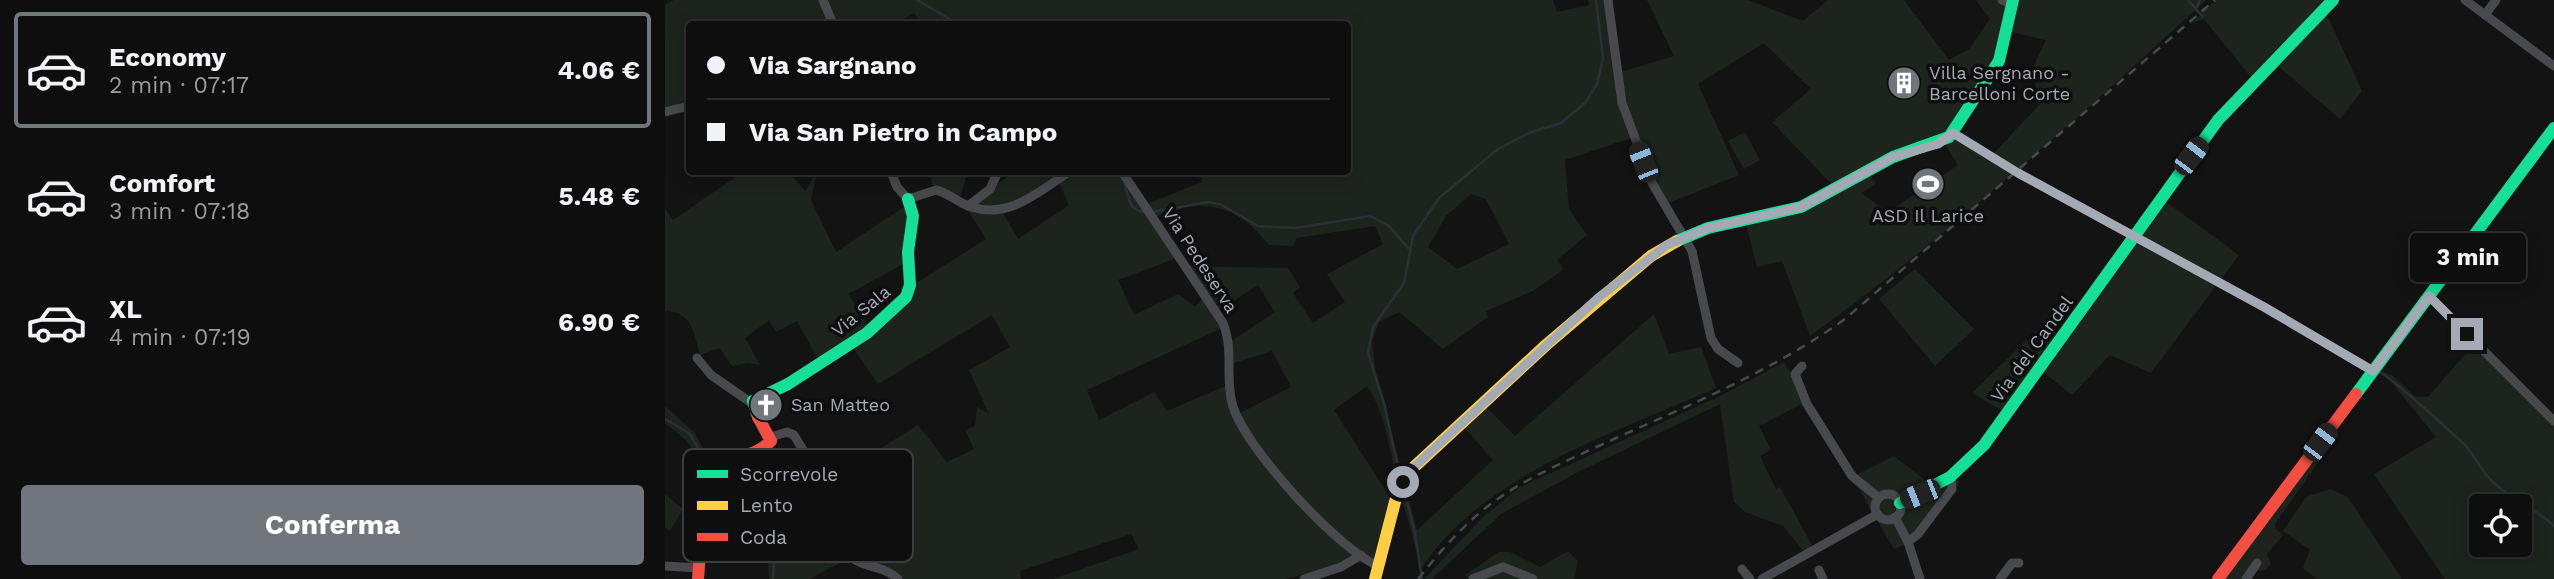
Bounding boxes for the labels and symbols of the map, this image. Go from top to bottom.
place label: Villa Sergnano - Barcelloni Corte [1929,62,2070,104]
building icon: Villa Sergnano - Barcelloni Corte [1885,64,1923,102]
car [2170,133,2213,179]
car [1626,139,1661,185]
sports icon: ASD Il Larice [1909,165,1947,203]
street label: Via Pedeserva [1158,203,1242,317]
place label: ASD Il Larice [1872,205,1984,226]
callout: 3 min [2409,232,2525,282]
street label: Via Sala [827,281,894,341]
street label: Via del Candel [1986,291,2077,406]
route end [2451,318,2483,350]
church icon: San Matteo [747,386,785,424]
place label: San Matteo [791,394,890,415]
car [2299,419,2342,465]
legend [683,449,913,562]
text: Scorrevole [740,463,838,486]
route start [1387,466,1419,498]
car [1897,476,1944,512]
text: Lento [740,494,793,517]
text: Coda [740,526,787,549]

